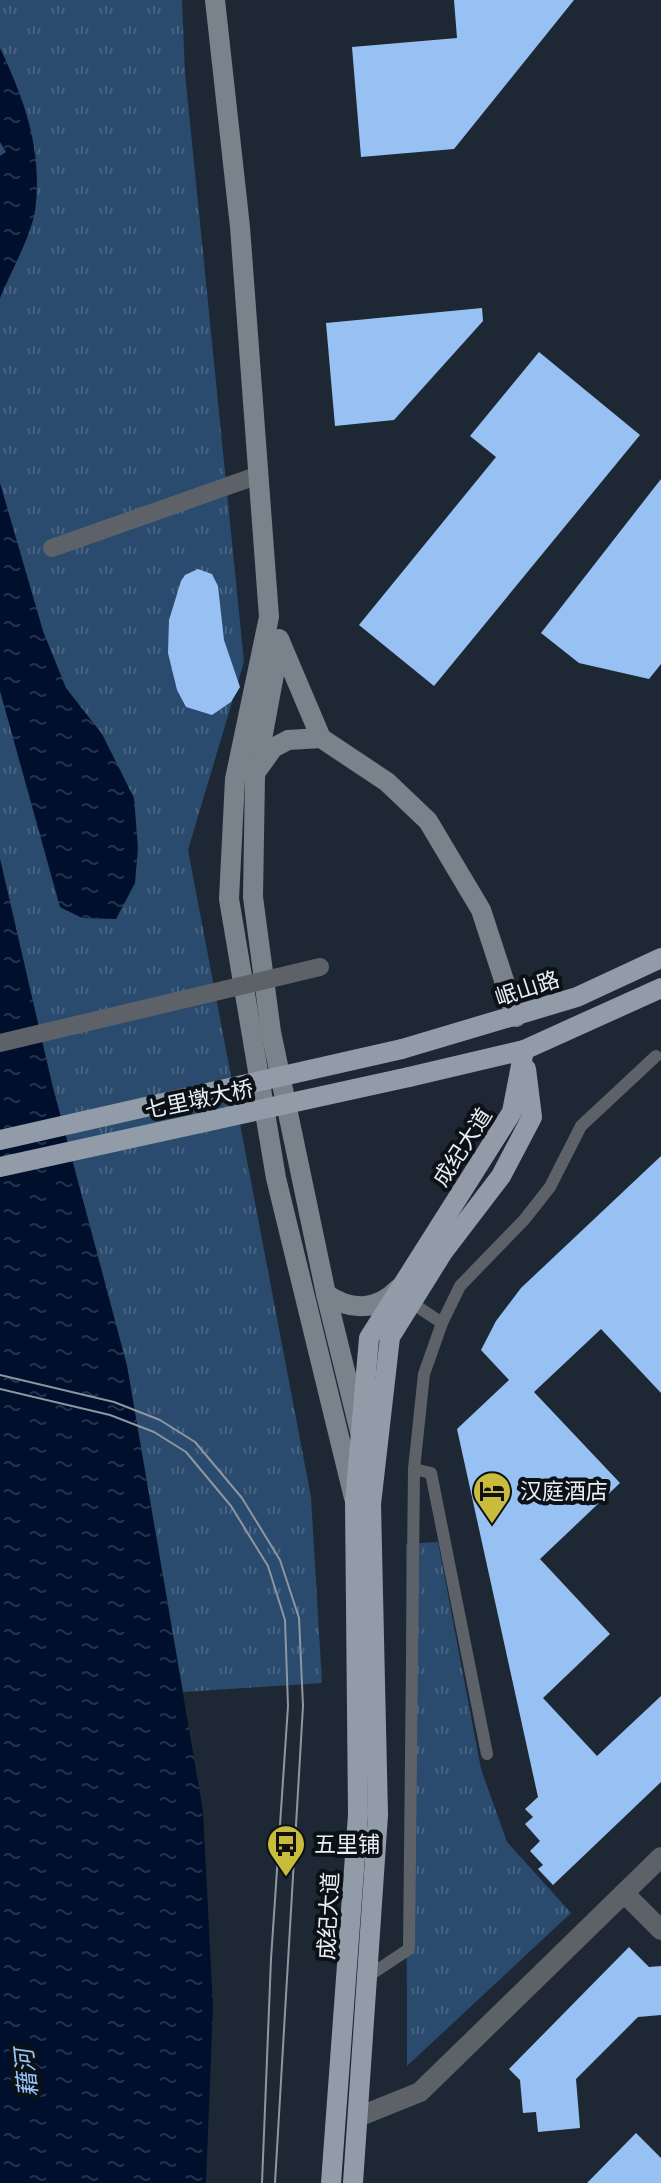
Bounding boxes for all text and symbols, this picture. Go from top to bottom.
street label: 岷山路 [491,964,563,1012]
street label: 七里墩大桥 [142,1073,256,1125]
street label: 成纪大道 [425,1102,499,1192]
hotel icon: 汉庭酒店 [471,1470,513,1525]
place label: 汉庭酒店 [520,1476,608,1506]
bus stop icon: 五里铺 [265,1823,307,1878]
place label: 五里铺 [314,1829,380,1859]
street label: 成纪大道 [311,1871,345,1961]
water label: 藉河 [6,2043,44,2099]

